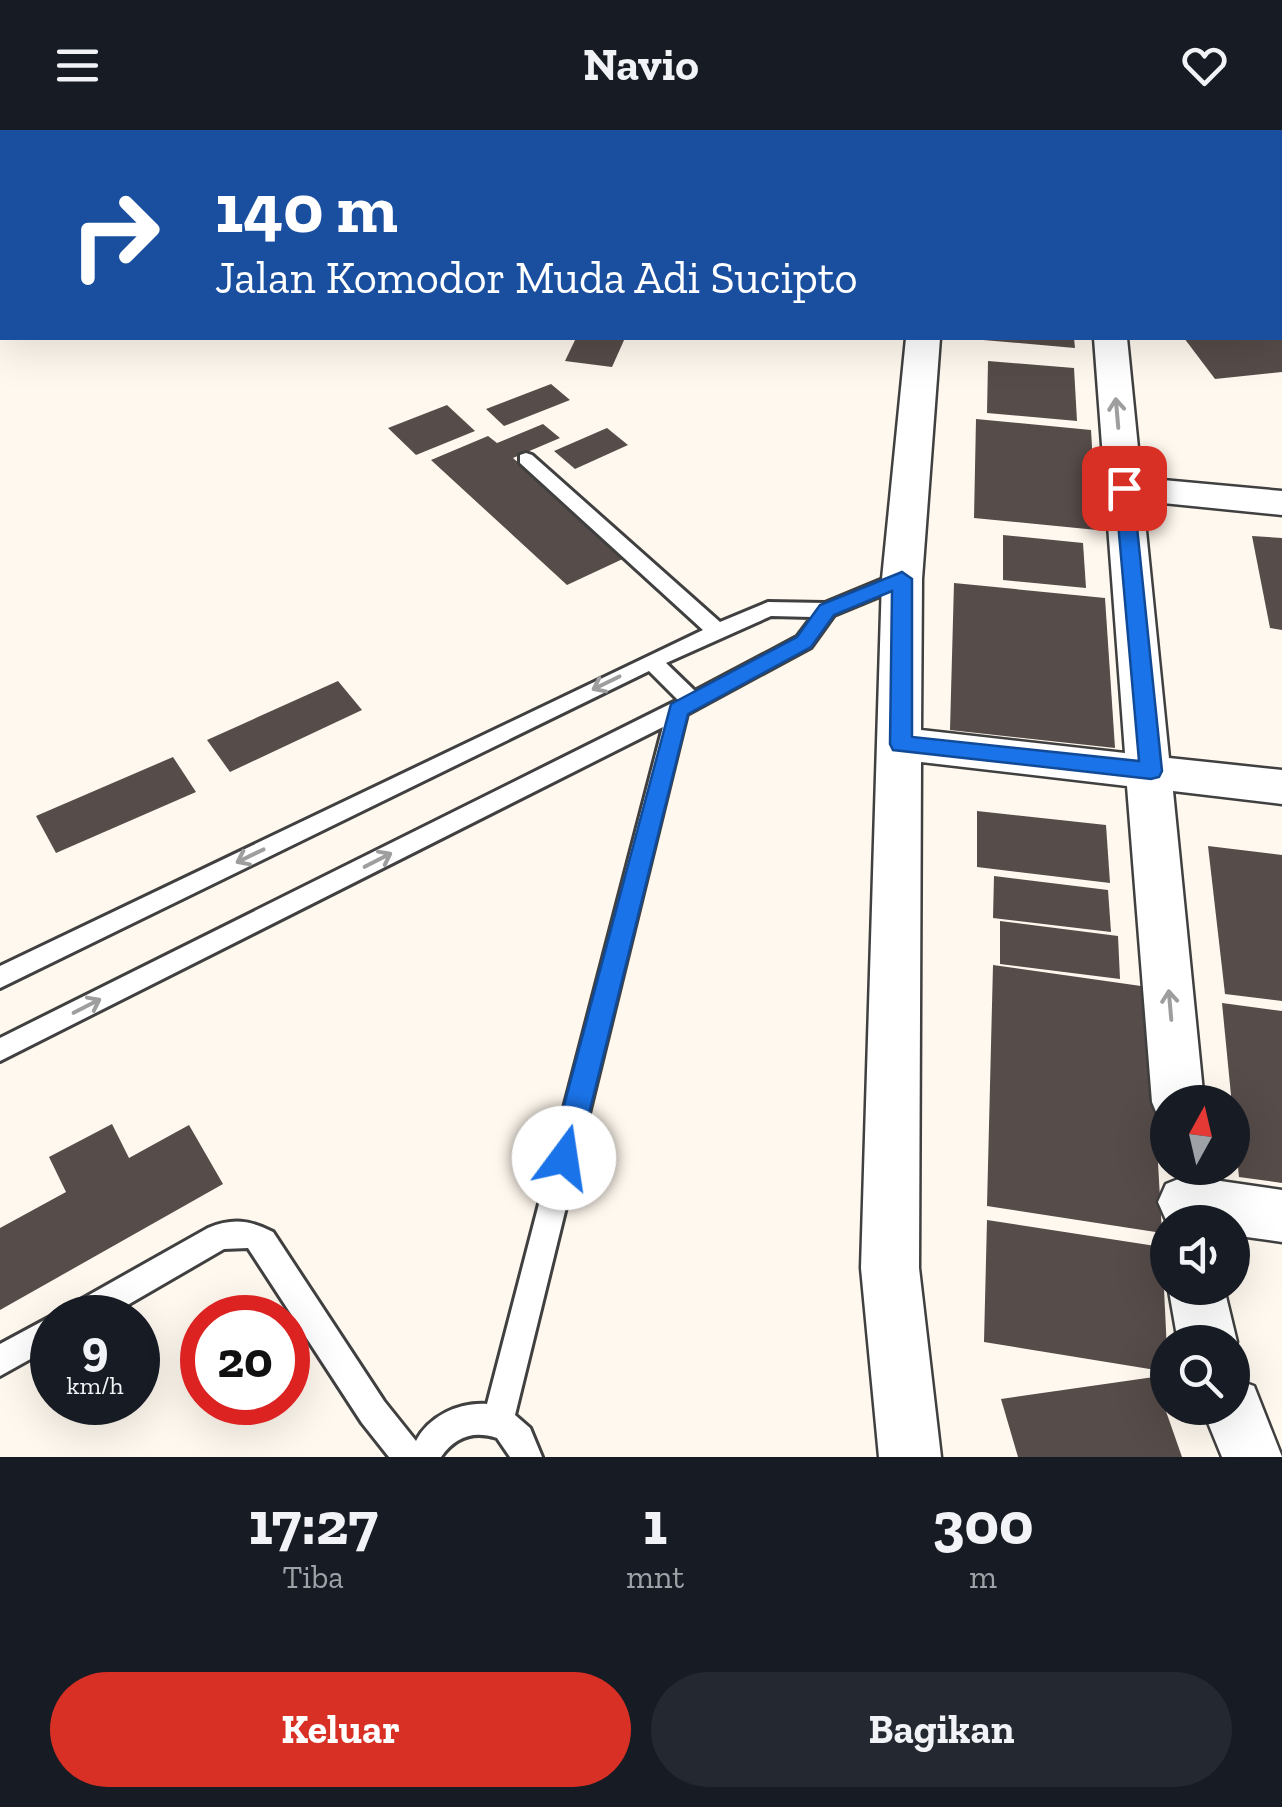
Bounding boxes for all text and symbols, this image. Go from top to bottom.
icon: menu [50,38,105,93]
text: Navio [583,38,699,92]
icon: heart [1177,38,1232,93]
text: 140 m [215,166,398,250]
icon: right [50,170,180,300]
text: Jalan Komodor Muda Adi Sucipto [215,251,858,305]
one-way arrow [1107,397,1126,429]
pin [1082,446,1167,531]
icon: arrive [1097,461,1152,516]
one-way arrow [591,675,621,694]
one-way arrow [236,848,266,867]
one-way arrow [362,850,392,869]
one-way arrow [1161,990,1180,1022]
one-way arrow [72,996,101,1015]
north arrow [1150,1085,1250,1185]
map controls [1150,1085,1250,1425]
position arrow [512,1106,616,1210]
button: sound [1150,1205,1250,1305]
speed limit sign: 20 [180,1295,310,1425]
text: 9 [82,1318,108,1378]
button: search [1150,1325,1250,1425]
text: km/h [66,1370,124,1400]
text: 17:27 [248,1487,378,1559]
text: 1 [643,1487,667,1559]
text: 300 [933,1487,1034,1559]
text: Tiba [282,1558,344,1596]
text: mnt [626,1558,684,1596]
text: m [969,1558,997,1596]
button: Keluar [50,1672,631,1787]
button: Bagikan [651,1672,1232,1787]

